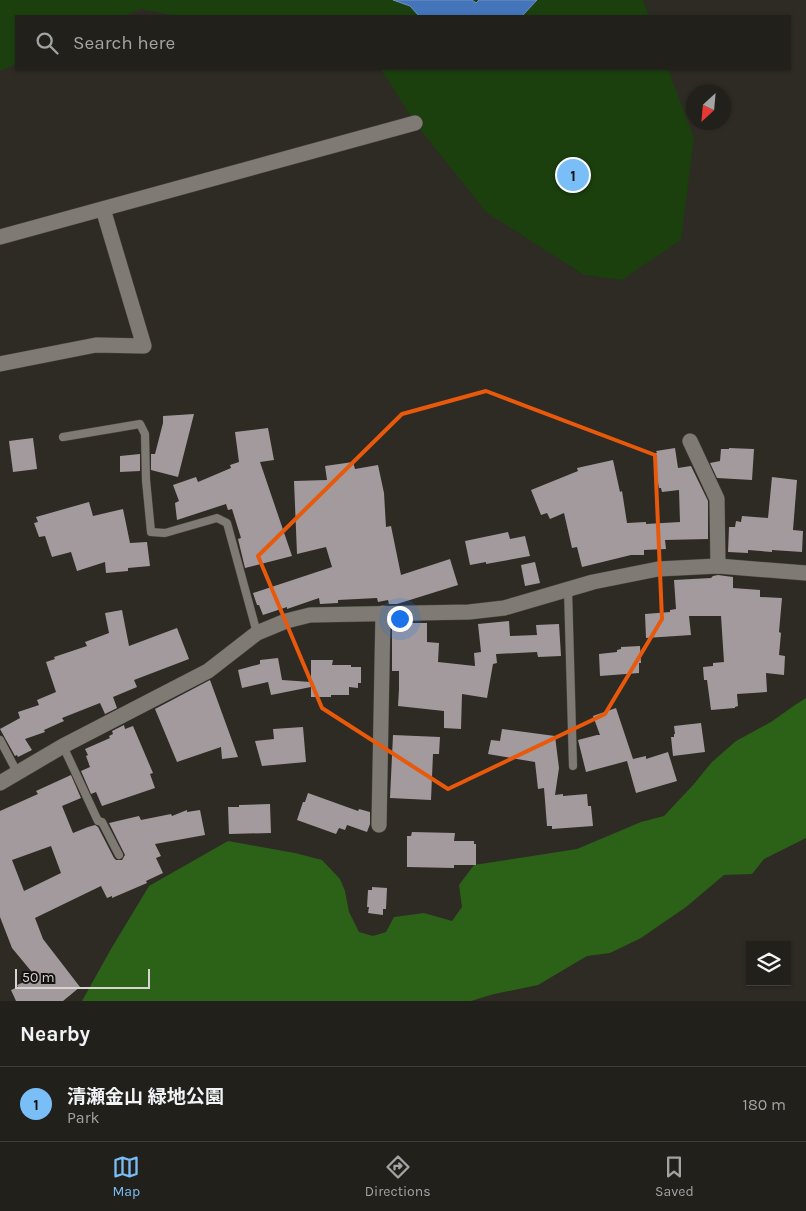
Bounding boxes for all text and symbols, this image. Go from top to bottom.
search box [15,15,791,70]
icon: search [33,29,61,57]
text: Search here [73,32,175,54]
north arrow [686,85,731,130]
pin: 1 [557,156,589,194]
your location [387,606,413,632]
map controls [746,941,791,986]
button: layers [746,941,791,986]
scale bar [15,966,150,989]
text: 50 m [22,969,55,986]
text: Nearby [20,1022,90,1046]
text: 清瀬金山 緑地公園 [67,1086,224,1108]
text: 1 [33,1095,39,1114]
text: 180 m [743,1095,786,1114]
text: Park [67,1108,99,1127]
tab: Map [112,1153,140,1200]
tab: Directions [365,1153,431,1200]
tab: Saved [655,1153,694,1200]

